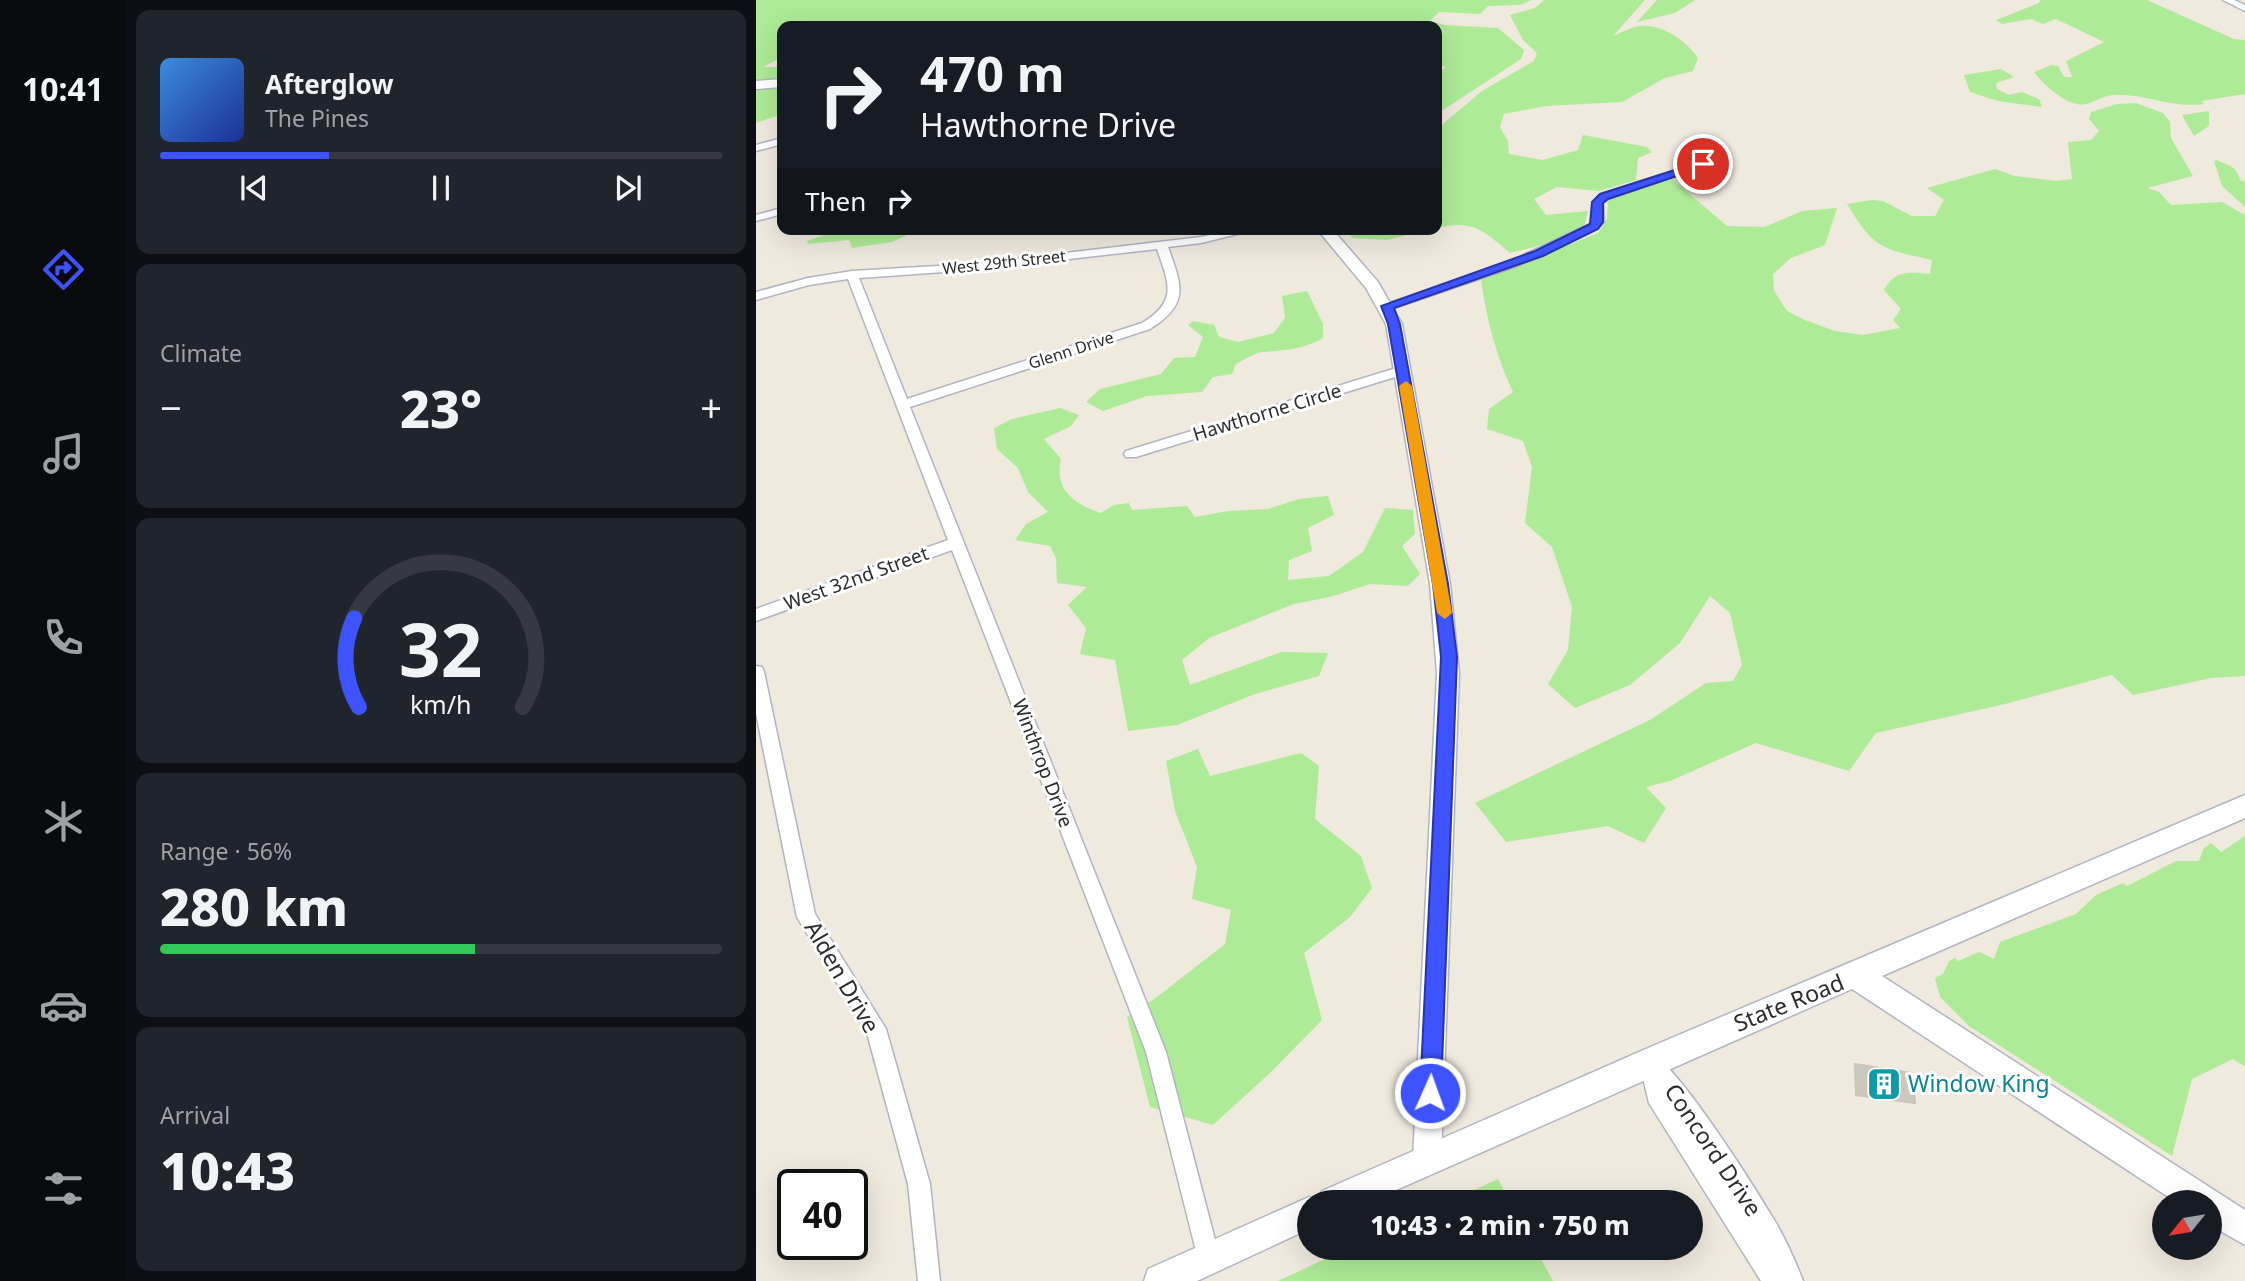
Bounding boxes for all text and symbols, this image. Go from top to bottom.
text: 470 m [920,40,1065,106]
icon: right [805,49,896,140]
text: Afterglow [265,66,393,102]
text: 10:41 [22,67,104,110]
text: The Pines [265,102,369,134]
text: Hawthorne Drive [920,103,1176,146]
pin [1673,134,1733,194]
icon: arrive [1684,145,1722,183]
icon: previous [235,169,273,207]
icon: pause [422,169,460,207]
icon: next [609,169,647,207]
icon: right [880,182,918,220]
text: Then [805,183,866,219]
icon: directions [39,245,88,294]
street label: West 29th Street [941,245,1067,279]
street label: Glenn Drive [1026,326,1116,374]
text: Climate [160,337,242,369]
text: 23° [400,372,482,443]
street label: Hawthorne Circle [1189,377,1345,447]
text: − [160,381,182,433]
text: + [700,381,722,433]
icon: music [39,429,88,478]
street label: West 32nd Street [780,540,932,616]
text: 32 [399,599,483,698]
icon: phone [39,613,88,662]
text: km/h [410,686,472,720]
street label: Winthrop Drive [1007,695,1079,831]
icon: climate [39,797,88,846]
text: Range · 56% [160,835,292,867]
text: 280 km [160,870,348,941]
street label: Alden Drive [798,914,888,1039]
street label: State Road [1729,965,1849,1039]
icon: car [39,981,88,1030]
position arrow [1393,1056,1467,1130]
building icon: Window King [1865,1065,1903,1103]
place label: Window King [1908,1067,2050,1099]
street label: Concord Drive [1658,1077,1770,1222]
text: Arrival [160,1099,230,1131]
text: 10:43 [160,1134,295,1205]
icon: filters [39,1164,88,1213]
speed limit sign: 40 [777,1169,868,1260]
north arrow [2152,1190,2222,1260]
map controls [2152,1190,2222,1260]
text: 10:43 · 2 min · 750 m [1370,1207,1630,1243]

